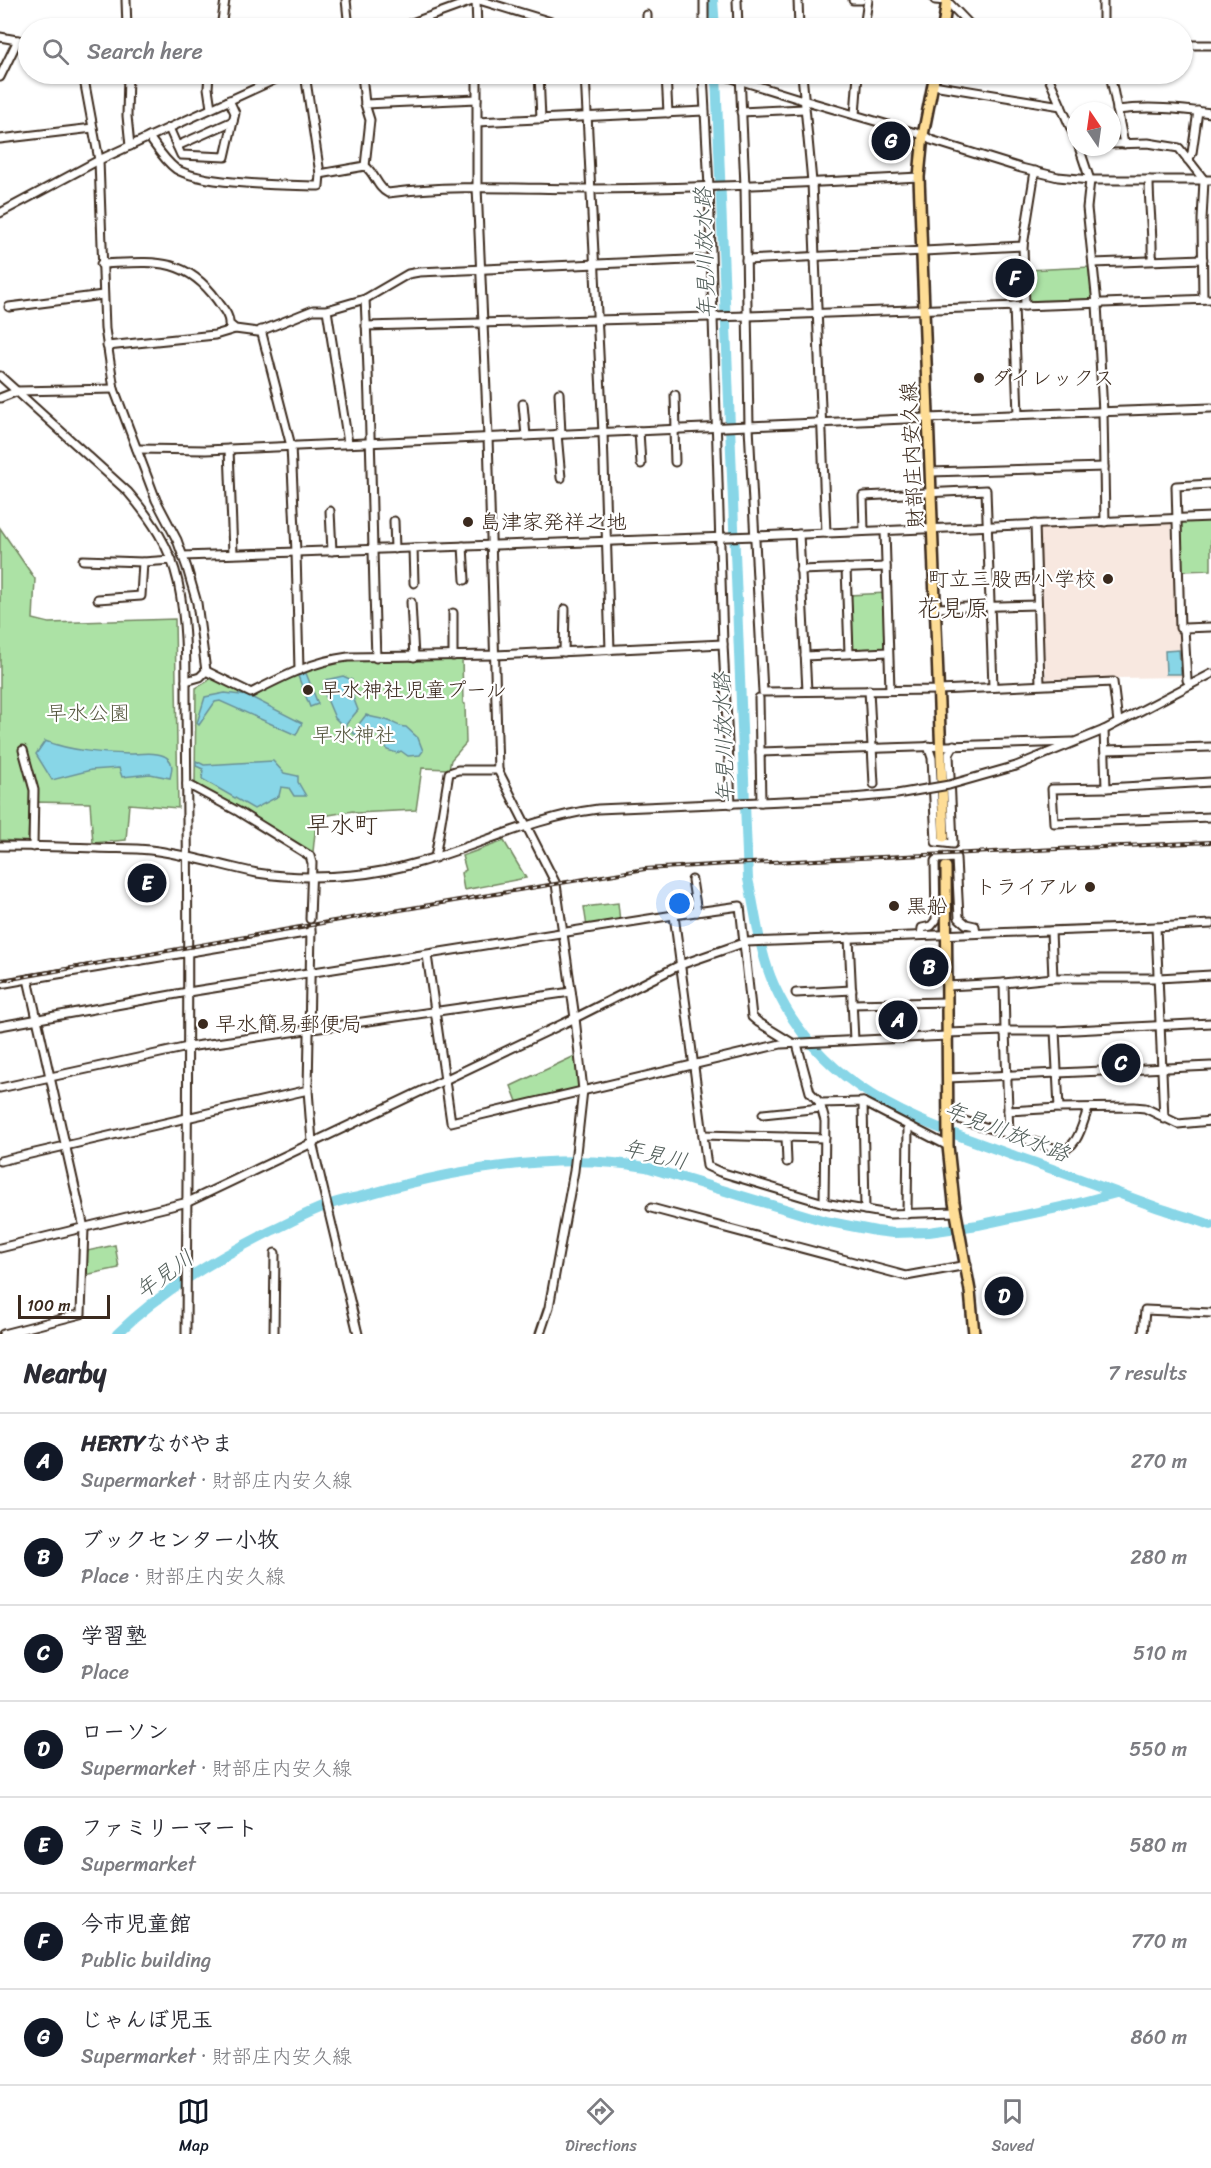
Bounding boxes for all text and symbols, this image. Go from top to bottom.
search box [18,18,1193,84]
text: Search here [87,32,203,71]
icon: search [39,35,72,68]
north arrow [1067,102,1121,156]
pin: G [872,118,910,164]
water label: 年見川放水路 [683,184,726,320]
pin: F [996,256,1034,300]
place label: ダイレックス [991,359,1114,397]
marker: ダイレックス [972,371,986,385]
street label: 財部庄内安久線 [889,381,935,529]
place label: 島津家発祥之地 [480,503,627,541]
marker: 島津家発祥之地 [461,515,475,529]
place label: 町立三股西小学校 [928,560,1096,598]
marker: 町立三股西小学校 [1101,572,1115,586]
district label: 花見原 [917,587,989,629]
water label: 年見川放水路 [702,669,745,805]
place label: 早水神社児童プール [320,671,506,709]
marker: 早水神社児童プール [301,683,315,697]
park label: 早水公園 [46,694,130,732]
park label: 早水神社 [312,716,396,754]
district label: 早水町 [306,804,378,846]
pin: E [128,860,166,906]
place label: トライアル [975,868,1078,906]
marker: トライアル [1083,880,1097,894]
place label: 黒船 [906,887,948,925]
your location [665,889,694,918]
marker: 黒船 [887,899,901,913]
pin: B [910,944,948,990]
pin: A [878,998,918,1042]
place label: 早水簡易郵便局 [215,1005,362,1043]
marker: 早水簡易郵便局 [196,1017,210,1031]
pin: C [1102,1040,1140,1086]
water label: 年見川放水路 [938,1090,1077,1174]
water label: 年見川 [618,1128,691,1181]
water label: 年見川 [126,1239,202,1310]
pin: D [984,1274,1024,1318]
text: 100 m [27,1291,71,1320]
scale bar [18,1292,110,1320]
text: Nearby [24,1350,106,1396]
text: 7 results [1108,1356,1187,1391]
text: HERTYながやま [81,1424,233,1463]
text: A [37,1444,50,1479]
text: 270 m [1131,1444,1187,1479]
text: Supermarket · 財部庄内安久線 [81,1463,352,1498]
text: ブックセンター小牧 [81,1520,279,1559]
text: B [37,1540,50,1575]
text: 280 m [1130,1540,1187,1575]
text: Place · 財部庄内安久線 [81,1559,285,1594]
text: 学習塾 [81,1616,147,1655]
text: C [37,1636,50,1671]
text: 510 m [1133,1636,1187,1671]
text: Place [81,1655,129,1690]
text: ローソン [81,1712,169,1751]
text: D [38,1732,49,1767]
text: 550 m [1129,1732,1187,1767]
text: Supermarket · 財部庄内安久線 [81,1751,352,1786]
text: ファミリーマート [81,1808,258,1847]
text: E [38,1828,49,1863]
text: 580 m [1130,1828,1187,1863]
text: Supermarket [81,1847,196,1882]
text: 今市児童館 [81,1904,191,1943]
text: F [38,1924,49,1959]
text: 770 m [1131,1924,1187,1959]
text: Public building [81,1943,211,1978]
text: じゃんぼ児玉 [81,2000,213,2039]
text: G [37,2020,50,2055]
text: 860 m [1130,2020,1187,2055]
text: Supermarket · 財部庄内安久線 [81,2039,352,2074]
tab: Map [177,2095,210,2160]
tab: Directions [565,2095,637,2160]
tab: Saved [991,2095,1034,2160]

